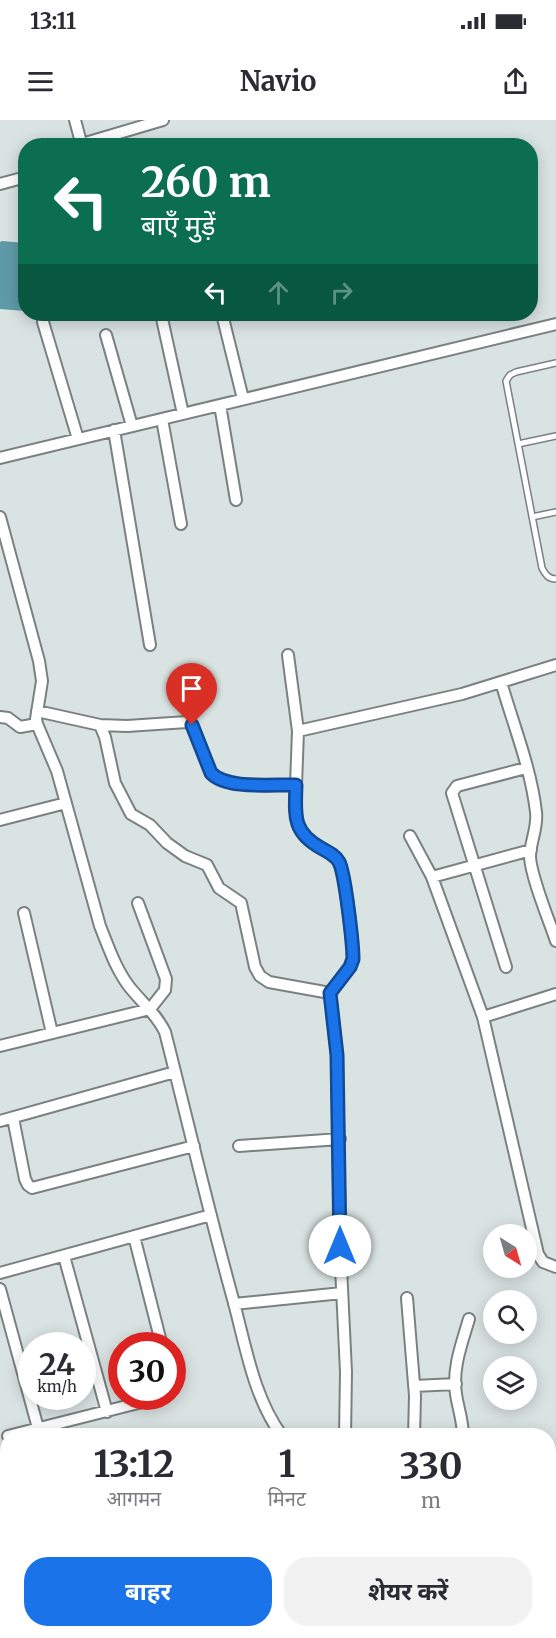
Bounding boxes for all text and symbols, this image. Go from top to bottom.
text: 13:11 [30,7,76,35]
text: Navio [240,64,316,98]
icon: menu [24,65,57,98]
icon: share [499,65,532,98]
text: 260 m [141,156,271,208]
icon: left [42,162,120,240]
text: बाएँ मुड़ें [141,208,215,242]
icon: left [199,276,232,309]
icon: ahead [262,276,295,309]
icon: right [325,276,358,309]
pin [166,663,217,725]
icon: arrive [175,672,208,705]
position arrow [308,1214,372,1278]
north arrow [483,1224,537,1278]
map controls [483,1224,537,1410]
button: search [483,1290,537,1344]
speed limit sign: 30 [108,1332,186,1410]
text: 24 [39,1345,75,1383]
button: layers [483,1356,537,1410]
text: km/h [37,1377,77,1396]
text: 13:12 [93,1442,174,1487]
text: 1 [279,1442,295,1487]
text: 330 [399,1444,463,1489]
text: आगमन [106,1486,161,1511]
text: मिनट [268,1486,306,1511]
text: m [421,1488,441,1513]
button: बाहर [24,1557,272,1626]
button: शेयर करें [284,1557,532,1626]

